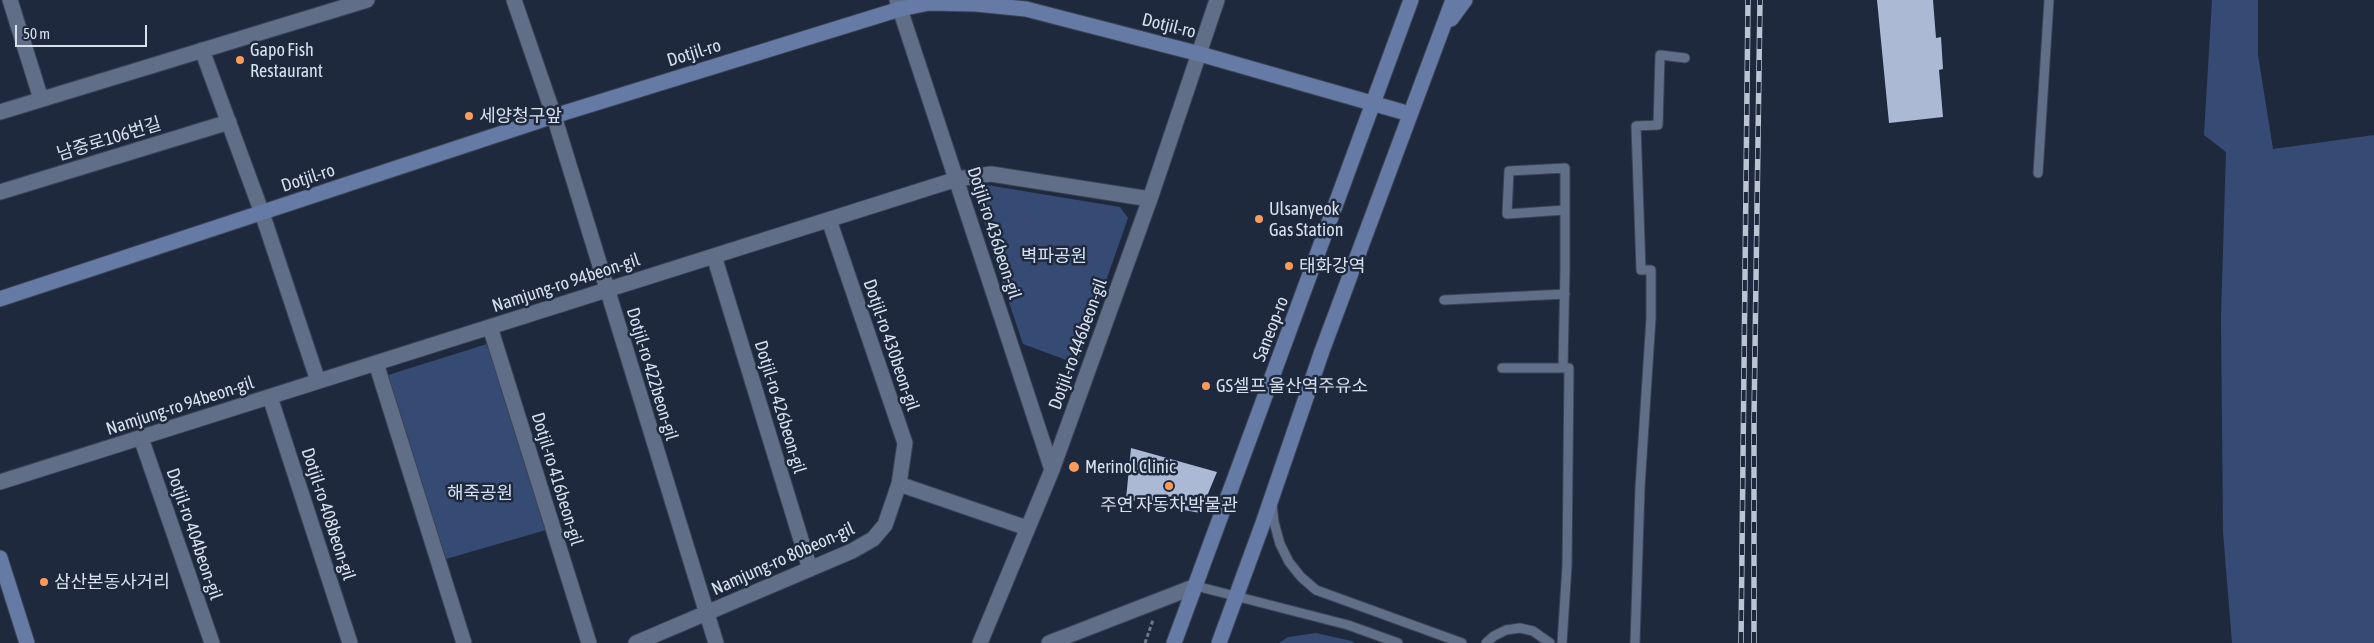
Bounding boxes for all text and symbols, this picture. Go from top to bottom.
street label: Dotjil-ro [1140,9,1198,43]
scale bar [18,15,150,47]
text: 50 m [23,25,50,42]
street label: Dotjil-ro [665,35,723,71]
place label: Gapo Fish Restaurant [250,39,323,82]
marker: Gapo Fish Restaurant [234,54,246,66]
place label: 세양청구앞 [479,105,562,127]
marker: 세양청구앞 [463,110,475,122]
street label: 남중로106번길 [54,113,164,165]
street label: Dotjil-ro [278,159,338,197]
street label: Dotjil-ro 436beon-gil [962,164,1026,302]
place label: Ulsanyeok Gas Station [1269,198,1343,240]
marker: Ulsanyeok Gas Station [1253,213,1265,225]
park label: 벽파공원 [1021,245,1087,267]
street label: Namjung-ro 94beon-gil [489,249,643,317]
place label: 태화강역 [1299,255,1365,277]
marker: 태화강역 [1283,260,1295,272]
street label: Dotjil-ro 430beon-gil [858,276,924,414]
street label: Dotjil-ro 446beon-gil [1044,276,1112,412]
street label: Saneop-ro [1249,293,1293,365]
street label: Dotjil-ro 422beon-gil [622,305,682,443]
street label: Dotjil-ro 426beon-gil [750,338,810,476]
street label: Namjung-ro 94beon-gil [103,372,257,440]
place label: GS셀프 울산역주유소 [1216,375,1368,397]
marker: GS셀프 울산역주유소 [1200,380,1212,392]
street label: Dotjil-ro 416beon-gil [527,410,587,548]
street label: Dotjil-ro 408beon-gil [296,445,360,583]
place label: Merinol Clinic [1085,456,1176,478]
marker: Merinol Clinic [1067,460,1081,474]
street label: Dotjil-ro 404beon-gil [161,465,227,603]
marker: 주연 자동차 박물관 [1163,480,1175,492]
park label: 해죽공원 [447,482,513,504]
place label: 주연 자동차 박물관 [1100,494,1238,516]
street label: Namjung-ro 80beon-gil [708,518,858,600]
place label: 삼산본동사거리 [54,571,170,593]
marker: 삼산본동사거리 [38,576,50,588]

